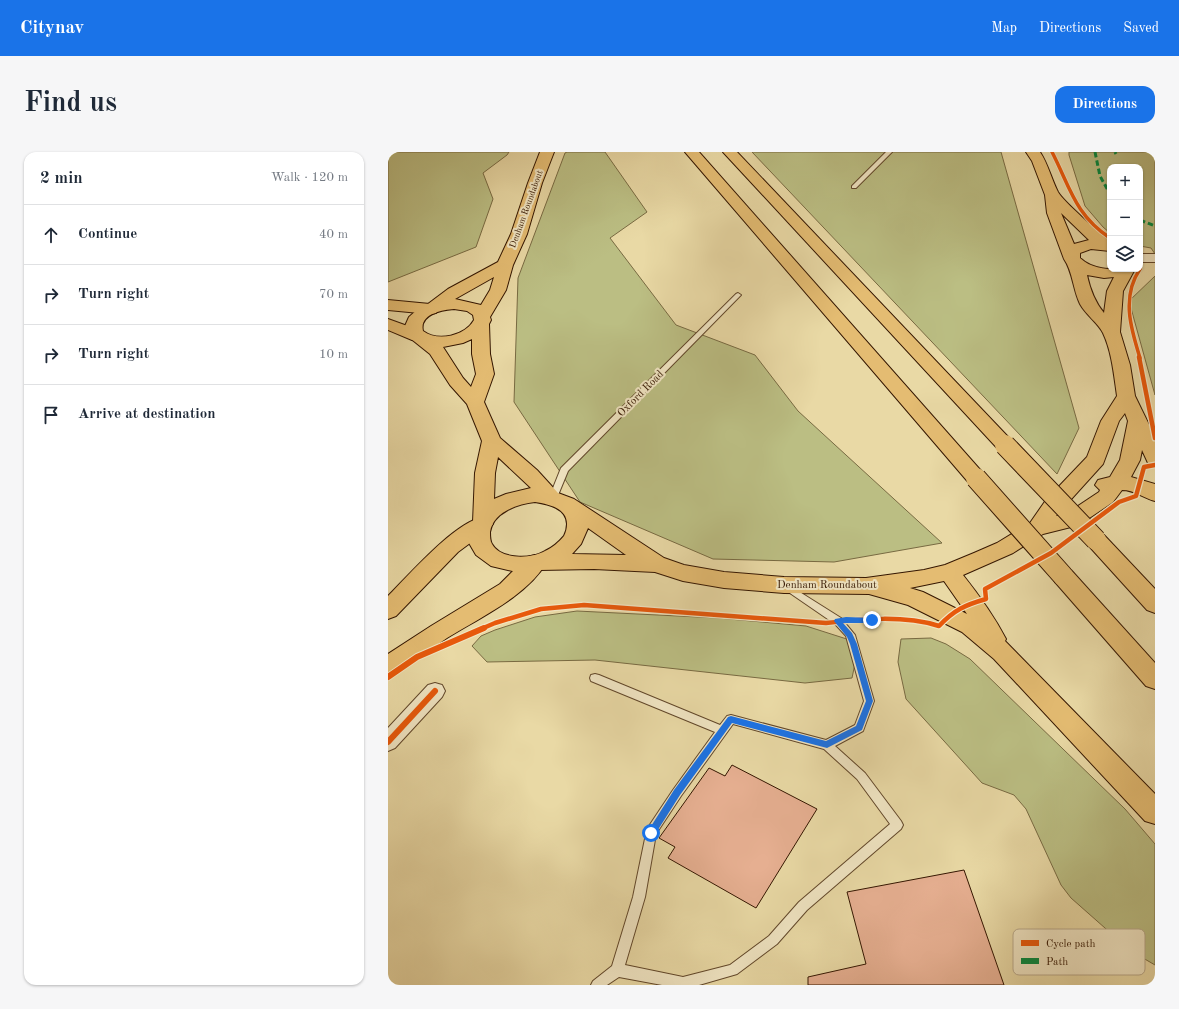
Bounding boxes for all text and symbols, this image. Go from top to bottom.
text: Citynav [20,19,84,38]
text: Map [991,21,1017,35]
text: Directions [1039,21,1101,35]
text: Saved [1123,21,1159,35]
button: Directions [1055,86,1155,123]
text: Find us [24,90,117,118]
map controls [1107,164,1143,272]
button: + [1107,164,1143,200]
street label: Denham Roundabout [508,169,545,249]
text: 2 min [40,170,83,187]
text: Walk · 120 m [271,171,348,184]
button: − [1107,200,1143,236]
icon: ahead [40,224,62,246]
text: Continue [78,227,137,242]
text: 40 m [319,228,348,241]
button: layers [1107,236,1143,272]
icon: right [40,284,62,306]
text: Turn right [78,287,149,302]
text: 70 m [319,288,348,301]
icon: right [40,344,62,366]
text: Turn right [78,347,149,362]
text: 10 m [319,348,348,361]
street label: Oxford Road [616,369,666,419]
icon: arrive [40,404,62,426]
text: Arrive at destination [78,407,216,422]
street label: Denham Roundabout [777,580,877,591]
route end [863,611,881,629]
route start [642,824,660,842]
legend [1013,929,1145,975]
text: Cycle path [1046,939,1096,950]
text: Path [1046,957,1068,968]

